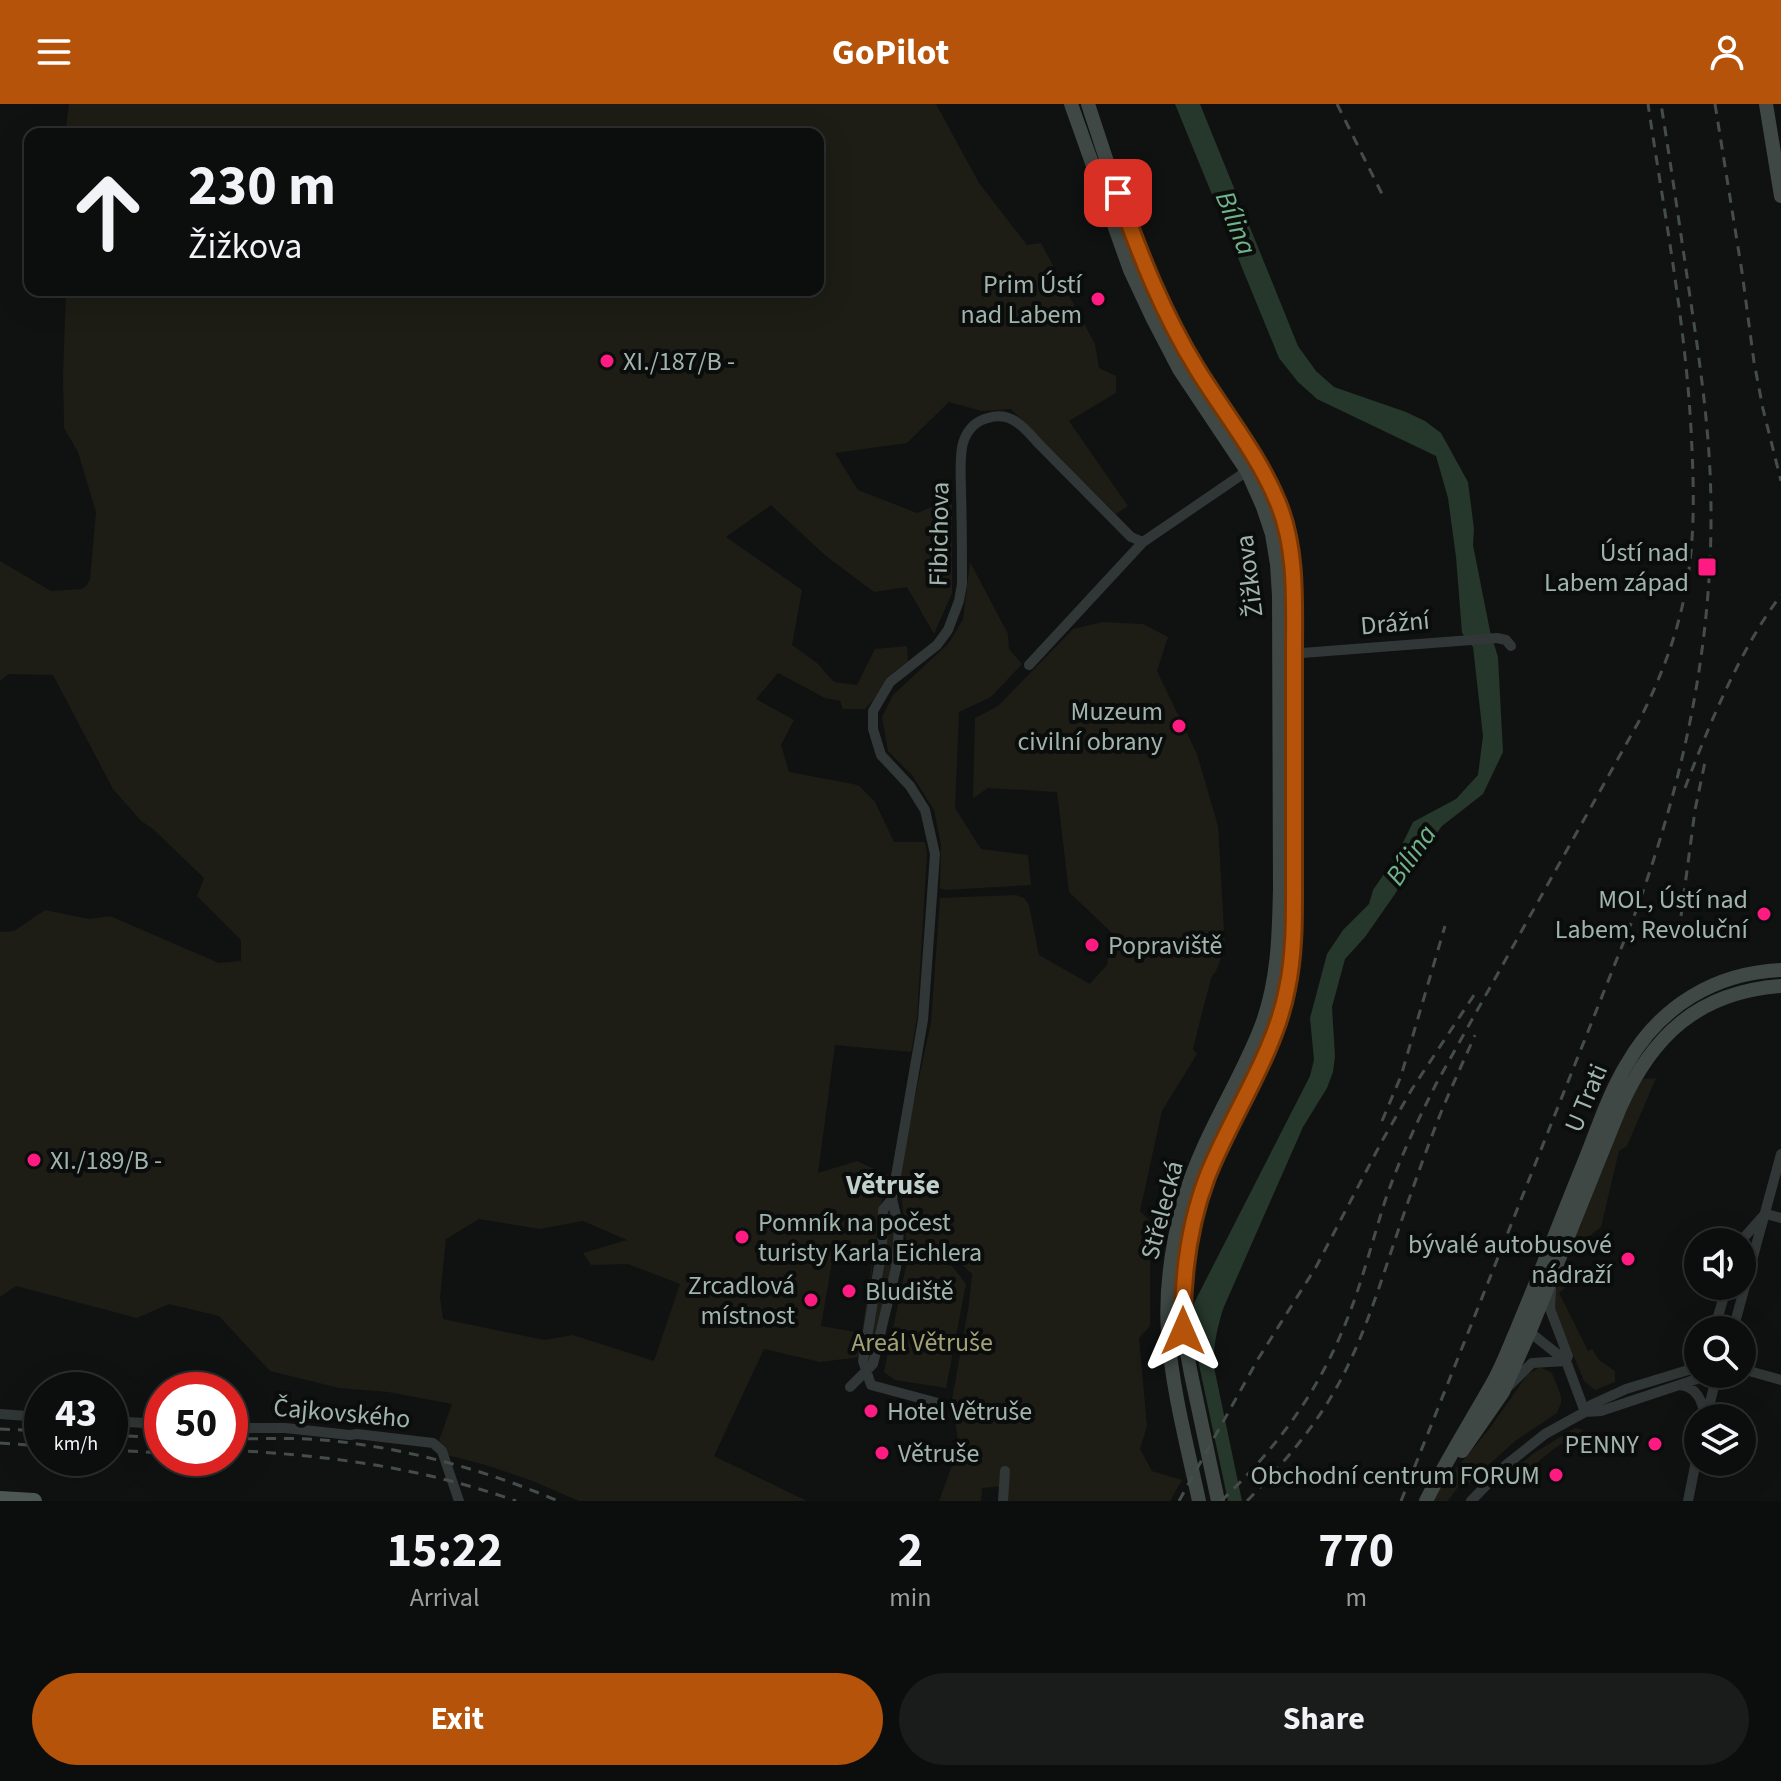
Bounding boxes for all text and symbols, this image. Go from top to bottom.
text: GoPilot [832,27,949,78]
icon: menu [32,30,76,74]
icon: person [1705,30,1749,74]
text: 230 m [188,147,336,226]
pin [1084,159,1152,227]
icon: ahead [56,160,160,264]
icon: arrive [1096,171,1140,215]
water label: Bílina [1205,185,1267,261]
text: Žižkova [188,221,302,272]
place label: Prim Ústí nad Labem [960,266,1084,333]
marker: Prim Ústí nad Labem [1089,290,1107,308]
place label: XI./187/B - [623,343,735,380]
marker: XI./187/B - [598,352,616,370]
street label: Fibichova [920,481,958,587]
street label: Žižkova [1226,533,1272,619]
place label: Ústí nad Labem západ [1544,534,1689,601]
marker: Ústí nad Labem západ [1696,556,1718,578]
street label: Drážní [1359,601,1433,644]
place label: Muzeum civilní obrany [1017,693,1163,760]
marker: Muzeum civilní obrany [1170,717,1188,735]
water label: Bílina [1376,817,1446,893]
place label: MOL, Ústí nad Labem, Revoluční [1555,881,1750,948]
marker: MOL, Ústí nad Labem, Revoluční [1755,905,1773,923]
place label: Popraviště [1108,927,1222,964]
marker: Popraviště [1083,936,1101,954]
street label: U Trati [1555,1058,1617,1138]
place label: XI./189/B - [50,1142,162,1179]
marker: XI./189/B - [25,1151,43,1169]
street label: Střelecká [1131,1157,1193,1263]
district label: Větruše [845,1165,940,1205]
place label: Pomník na počest turisty Karla Eichlera [758,1204,982,1271]
place label: bývalé autobusové nádraží [1408,1226,1614,1293]
marker: Pomník na počest turisty Karla Eichlera [733,1228,751,1246]
map controls [1684,1228,1756,1476]
button: sound [1684,1228,1756,1300]
marker: bývalé autobusové nádraží [1619,1250,1637,1268]
place label: Zrcadlová místnost [688,1267,795,1334]
place label: Bludiště [865,1273,954,1310]
marker: Bludiště [840,1282,858,1300]
position arrow [1141,1289,1225,1373]
marker: Zrcadlová místnost [802,1291,820,1309]
button: search [1684,1316,1756,1388]
park label: Areál Větruše [851,1324,993,1361]
speed limit sign: 50 [144,1372,248,1476]
text: 43 [55,1385,97,1442]
street label: Čajkovského [272,1389,412,1437]
place label: Hotel Větruše [887,1393,1032,1430]
marker: Hotel Větruše [862,1402,880,1420]
button: layers [1684,1404,1756,1476]
place label: PENNY [1565,1426,1640,1463]
text: km/h [54,1430,98,1458]
place label: Větruše [898,1435,979,1472]
marker: PENNY [1646,1435,1664,1453]
marker: Větruše [873,1444,891,1462]
place label: Obchodní centrum FORUM [1251,1457,1540,1494]
marker: Obchodní centrum FORUM [1547,1466,1565,1484]
text: 15:22 [387,1517,503,1585]
text: 2 [898,1517,923,1585]
text: 770 [1318,1517,1394,1585]
text: Arrival [410,1579,480,1616]
text: min [889,1579,931,1616]
text: m [1345,1579,1367,1616]
button: Exit [32,1673,883,1765]
button: Share [899,1673,1749,1765]

